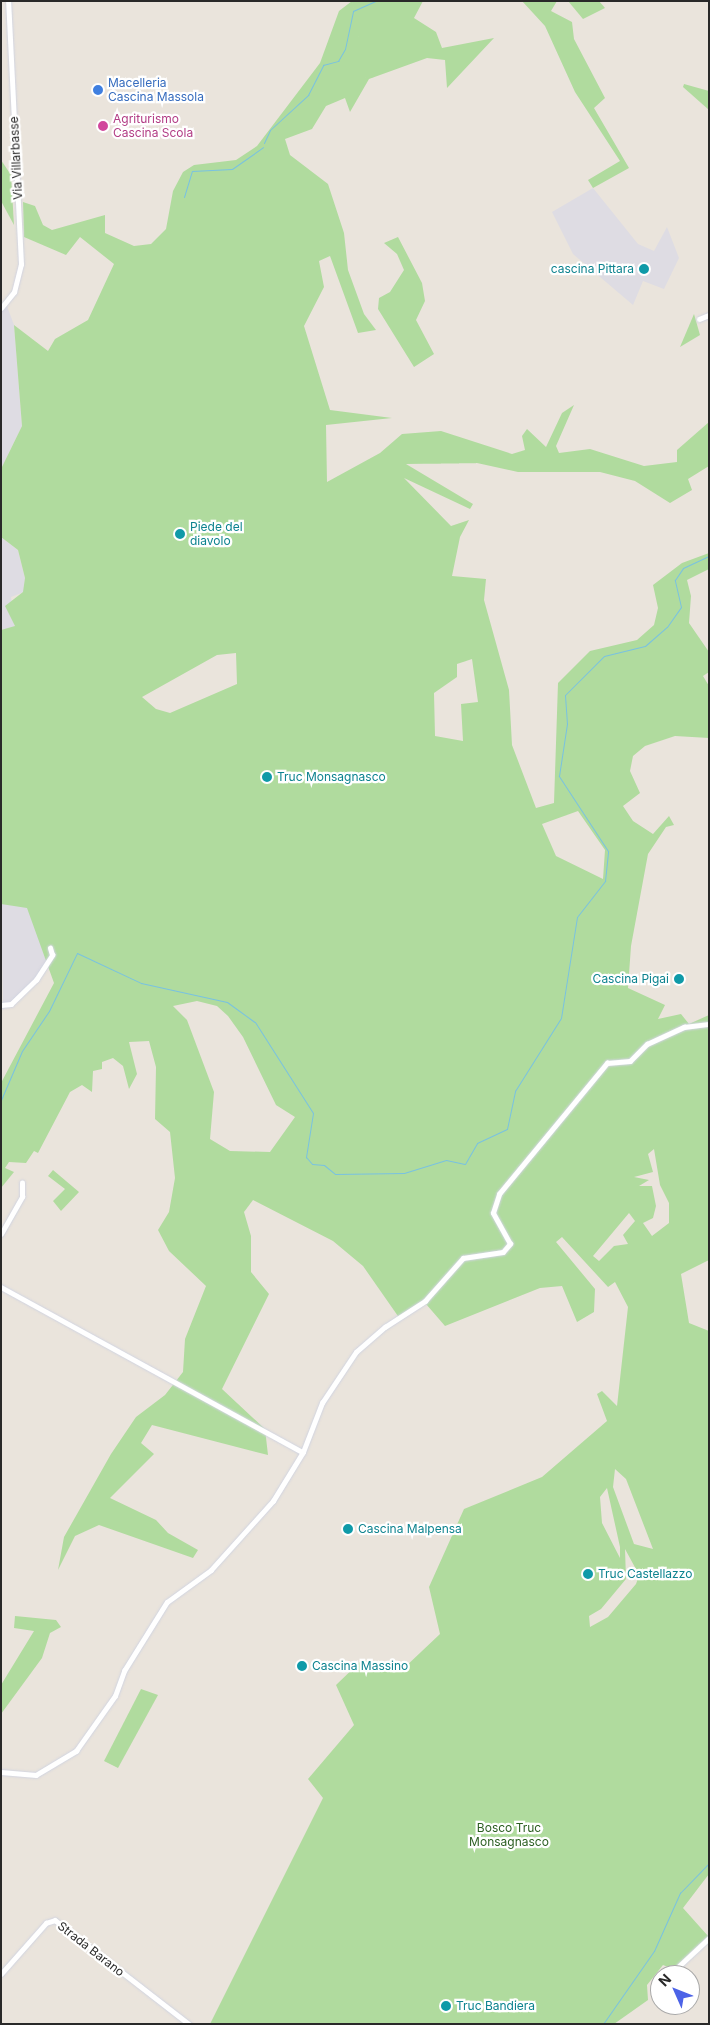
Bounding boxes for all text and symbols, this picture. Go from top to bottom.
place label: Macelleria Cascina Massola [108,76,204,104]
marker: Macelleria Cascina Massola [92,84,104,96]
place label: Agriturismo Cascina Scola [113,112,193,140]
street label: Via Villarbasse [7,116,25,200]
marker: Agriturismo Cascina Scola [97,120,109,132]
place label: cascina Pittara [551,262,634,276]
marker: cascina Pittara [638,263,650,275]
place label: Piede del diavolo [190,520,243,548]
marker: Piede del diavolo [174,528,186,540]
place label: Truc Monsagnasco [277,770,386,784]
marker: Truc Monsagnasco [261,771,273,783]
place label: Cascina Pigai [593,972,669,986]
marker: Cascina Pigai [673,973,685,985]
place label: Cascina Malpensa [358,1522,462,1536]
marker: Cascina Malpensa [342,1523,354,1535]
place label: Truc Castellazzo [598,1567,692,1581]
marker: Truc Castellazzo [582,1568,594,1580]
place label: Cascina Massino [312,1659,408,1673]
marker: Cascina Massino [296,1660,308,1672]
park label: Bosco Truc Monsagnasco [469,1821,549,1849]
street label: Strada Barano [55,1919,127,1979]
north arrow [650,1965,700,2015]
text: N [655,1970,674,1990]
place label: Truc Bandiera [456,1999,535,2013]
marker: Truc Bandiera [440,2000,452,2012]

